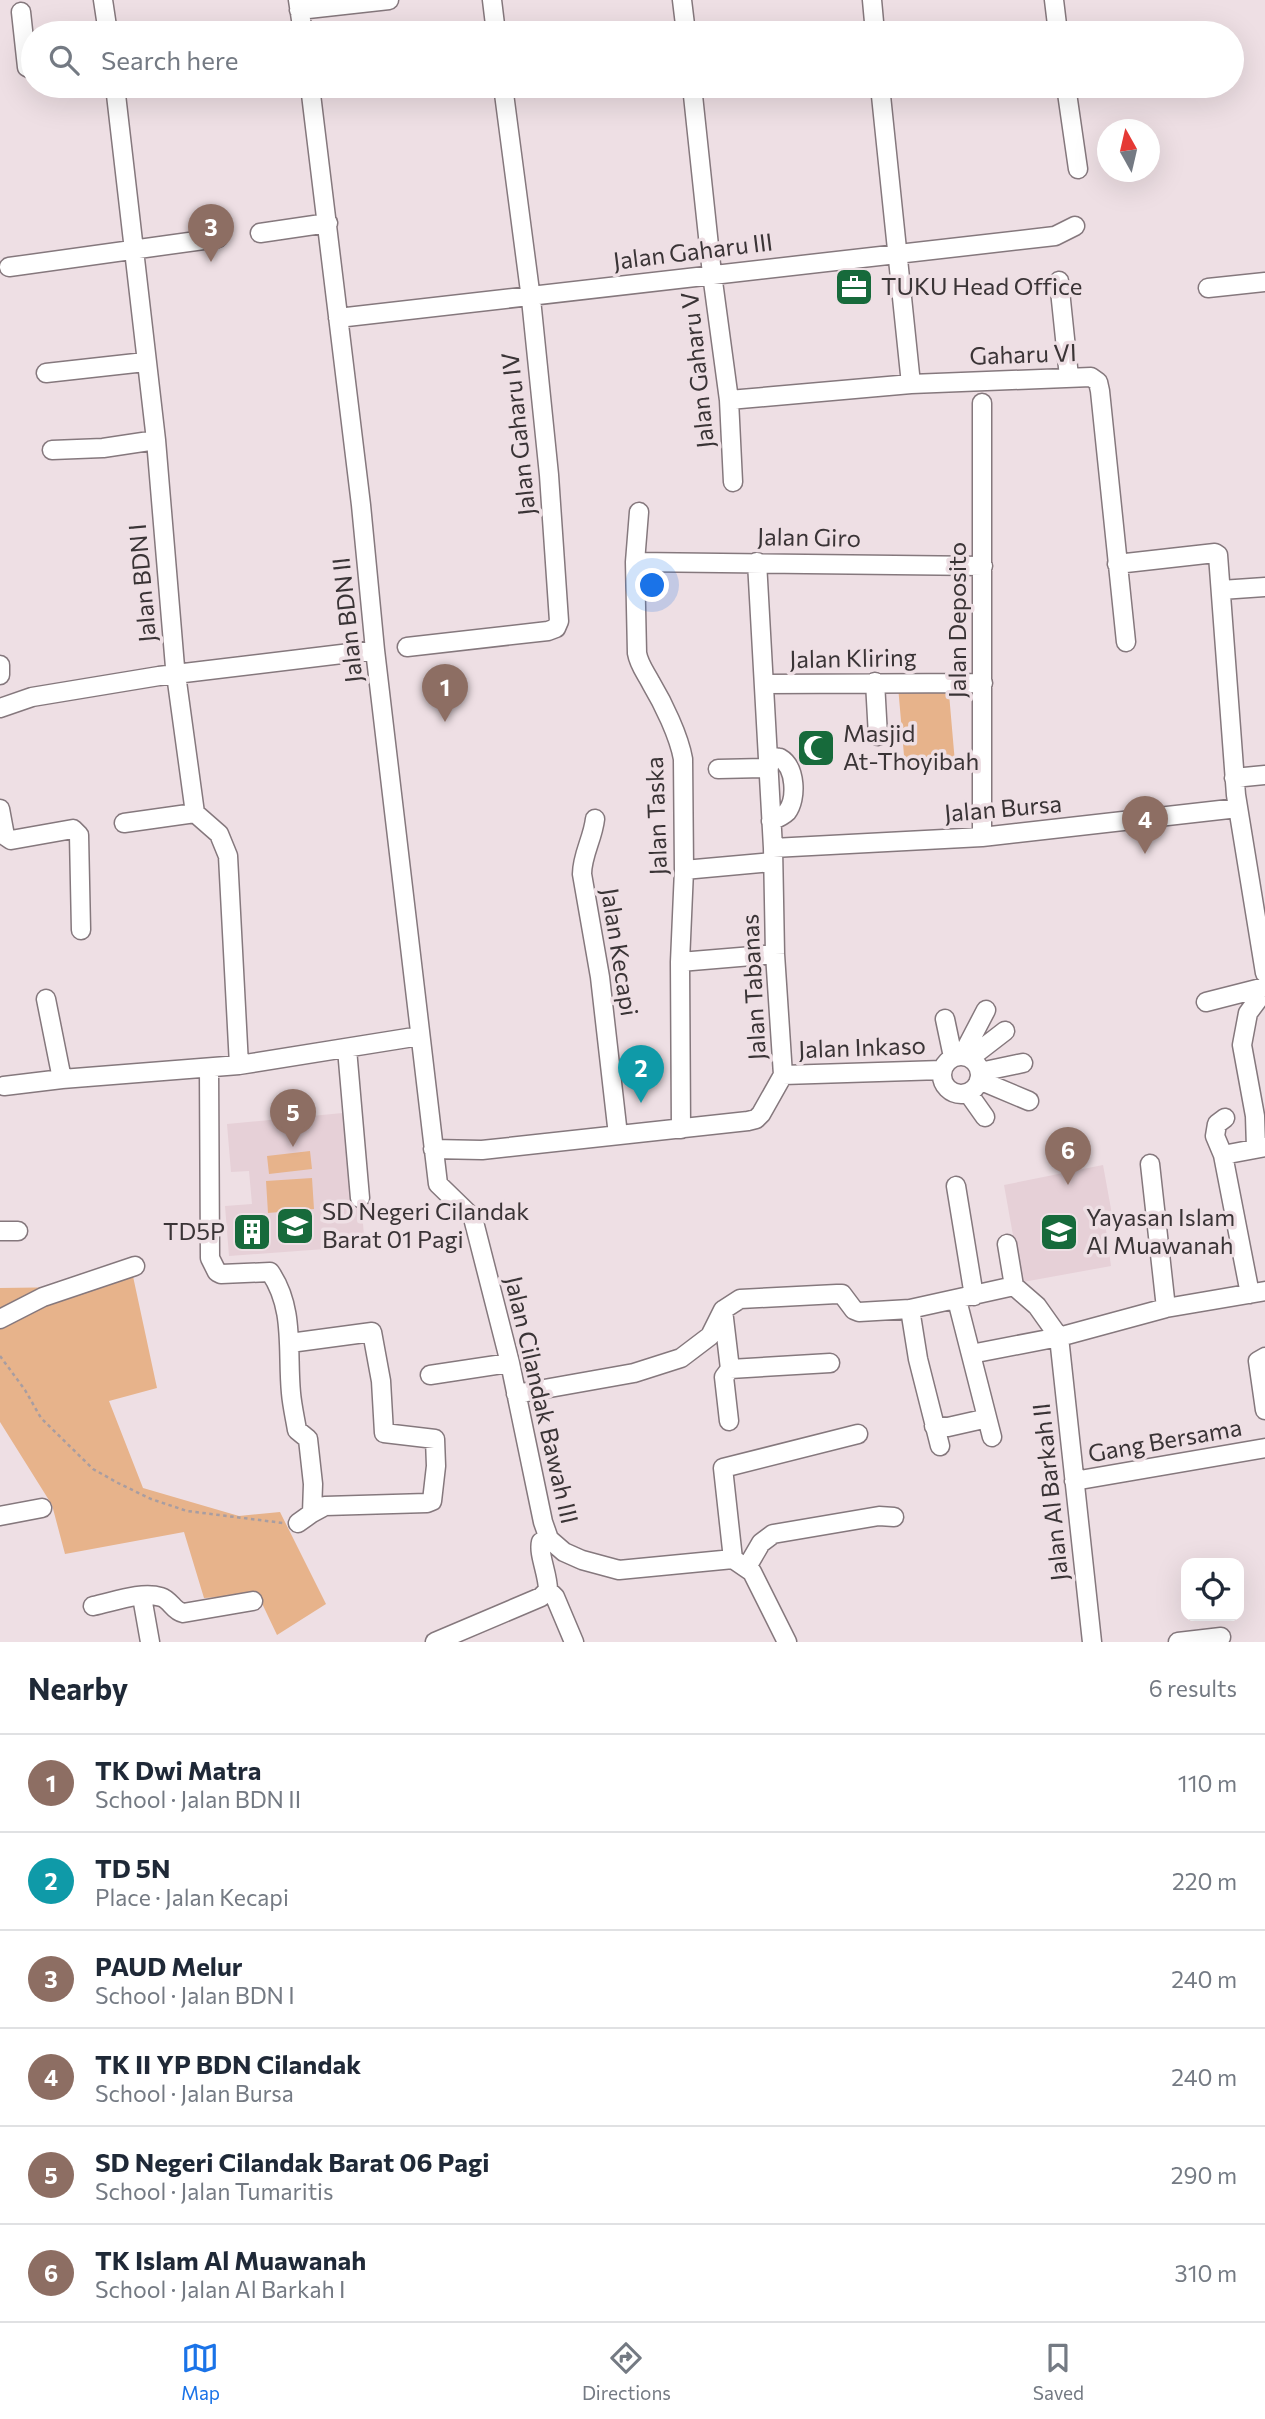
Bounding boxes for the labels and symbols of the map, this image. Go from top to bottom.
north arrow [1097,119,1160,182]
pin: 3 [188,204,234,262]
street label: Jalan Gaharu III [611,226,774,275]
office icon: TUKU Head Office [833,266,875,308]
place label: TUKU Head Office [881,271,1083,300]
street label: Jalan Gaharu V [674,291,719,450]
street label: Gaharu VI [969,337,1077,370]
street label: Jalan Gaharu IV [495,351,540,517]
street label: Jalan Giro [757,521,861,552]
street label: Jalan BDN I [122,523,161,644]
street label: Jalan Deposito [942,542,971,698]
street label: Jalan BDN II [326,556,368,684]
your location [635,568,669,602]
street label: Jalan Kliring [789,642,917,673]
pin: 1 [422,664,468,722]
place label: Masjid At-Thoyibah [843,718,979,775]
mosque icon: Masjid At-Thoyibah [795,727,837,769]
street label: Jalan Taska [639,756,672,876]
street label: Jalan Bursa [943,788,1063,827]
pin: 4 [1122,796,1168,854]
street label: Jalan Kecapi [596,886,645,1018]
street label: Jalan Tabanas [734,913,771,1061]
street label: Jalan Inkaso [798,1030,926,1063]
pin: 2 [618,1045,664,1103]
pin: 5 [270,1089,316,1147]
pin: 6 [1045,1127,1091,1185]
place label: SD Negeri Cilandak Barat 01 Pagi [322,1196,529,1253]
place label: Yayasan Islam Al Muawanah [1086,1202,1235,1259]
school or university icon: SD Negeri Cilandak Barat 01 Pagi [274,1205,316,1247]
building icon: TD5P [231,1211,273,1253]
school or university icon: Yayasan Islam Al Muawanah [1038,1211,1080,1253]
place label: TD5P [163,1216,225,1245]
street label: Jalan Cilandak Bawah III [500,1273,585,1526]
street label: Jalan Al Barkah II [1026,1402,1073,1583]
street label: Gang Bersama [1086,1412,1244,1467]

